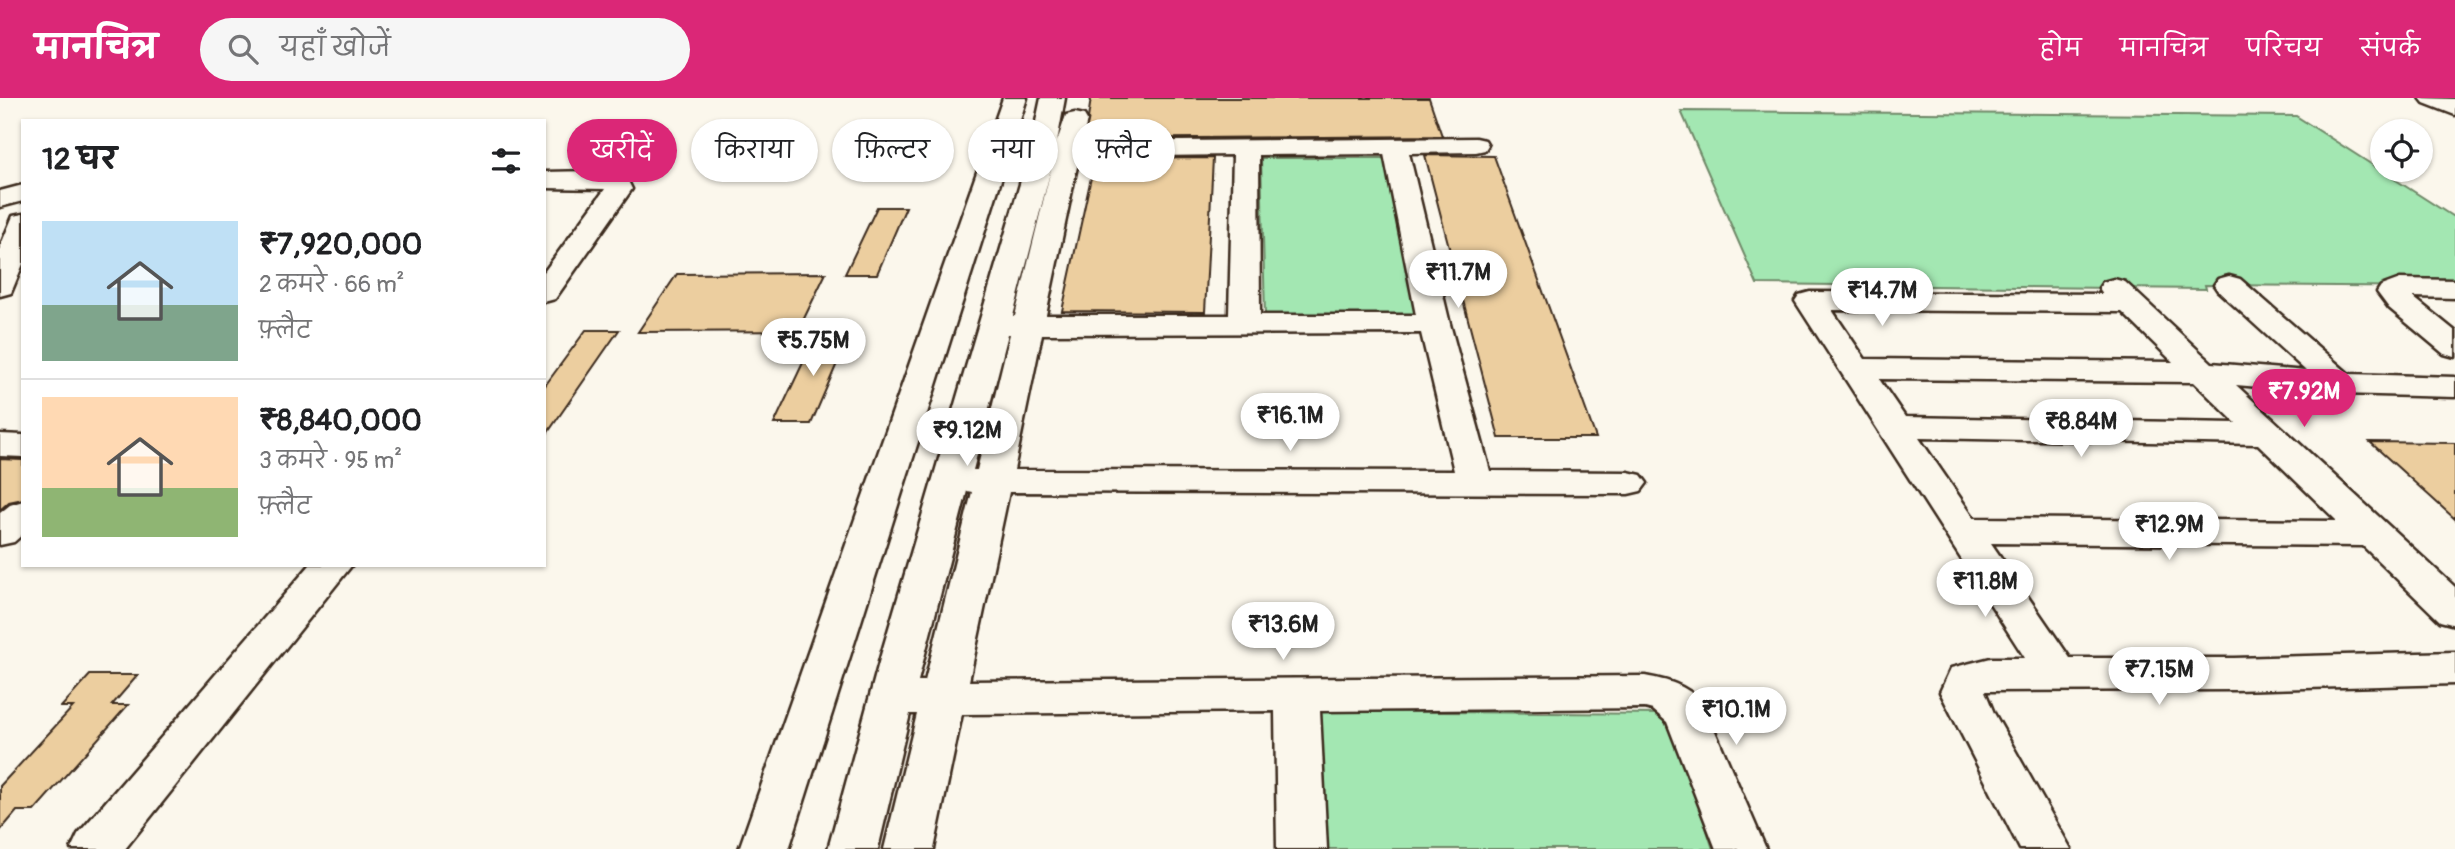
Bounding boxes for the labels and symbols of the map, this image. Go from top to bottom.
pin: ₹11.7M [1401,250,1515,310]
pin: ₹14.7M [1825,268,1939,328]
pin: ₹5.75M [756,318,870,378]
pin: ₹7.92M [2247,370,2361,429]
pin: ₹16.1M [1233,394,1347,453]
pin: ₹8.84M [2024,400,2138,459]
pin: ₹9.12M [910,408,1024,468]
pin: ₹12.9M [2112,503,2226,562]
pin: ₹11.8M [1928,560,2042,619]
pin: ₹13.6M [1226,602,1340,662]
pin: ₹7.15M [2102,648,2216,707]
pin: ₹10.1M [1679,688,1793,747]

